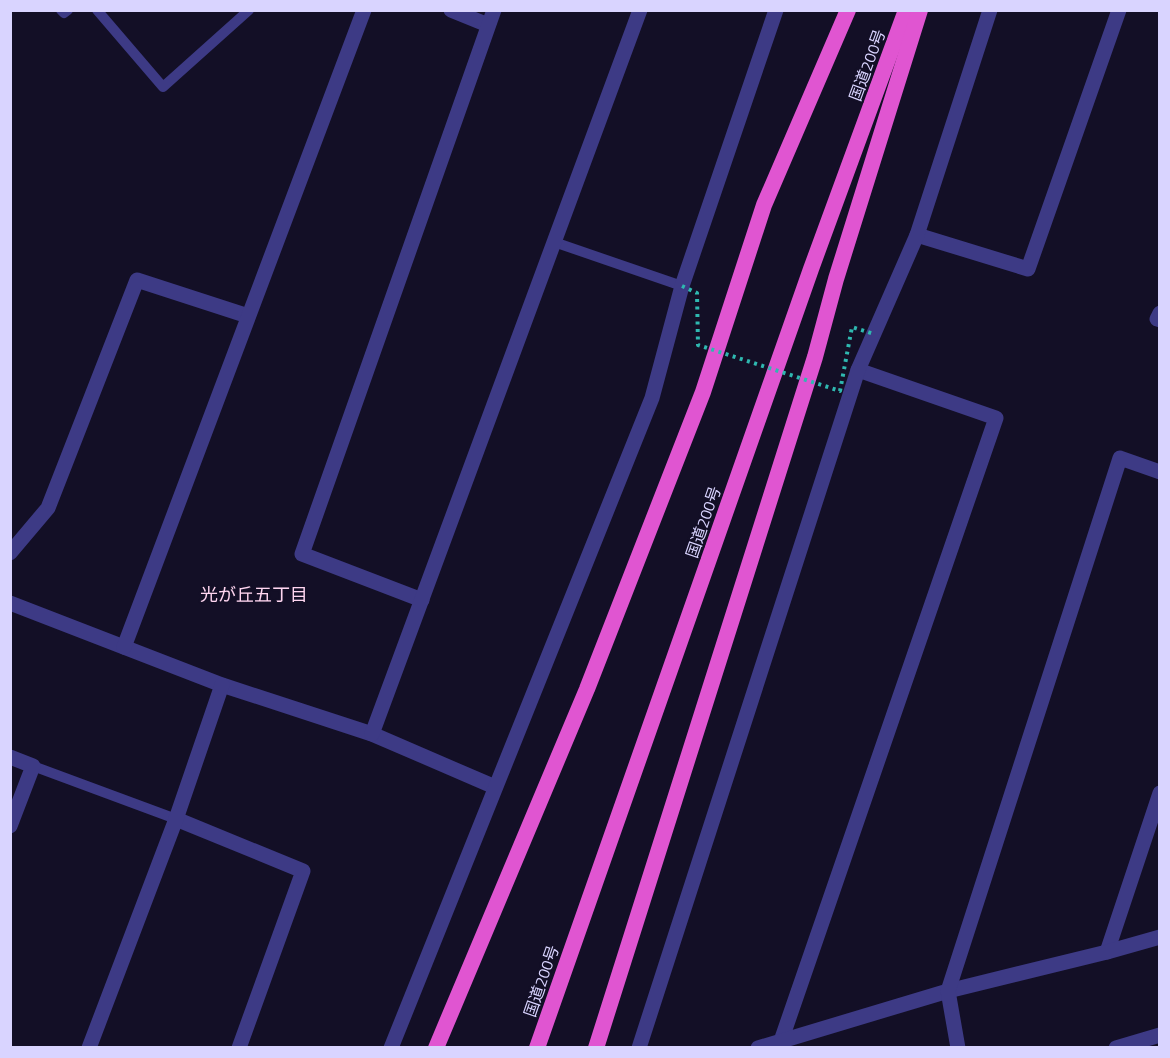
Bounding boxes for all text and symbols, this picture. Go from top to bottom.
street label: 国道200号 [843,26,891,104]
street label: 国道200号 [679,483,727,561]
district label: 光が丘五丁目 [200,581,308,608]
street label: 国道200号 [517,942,565,1020]

